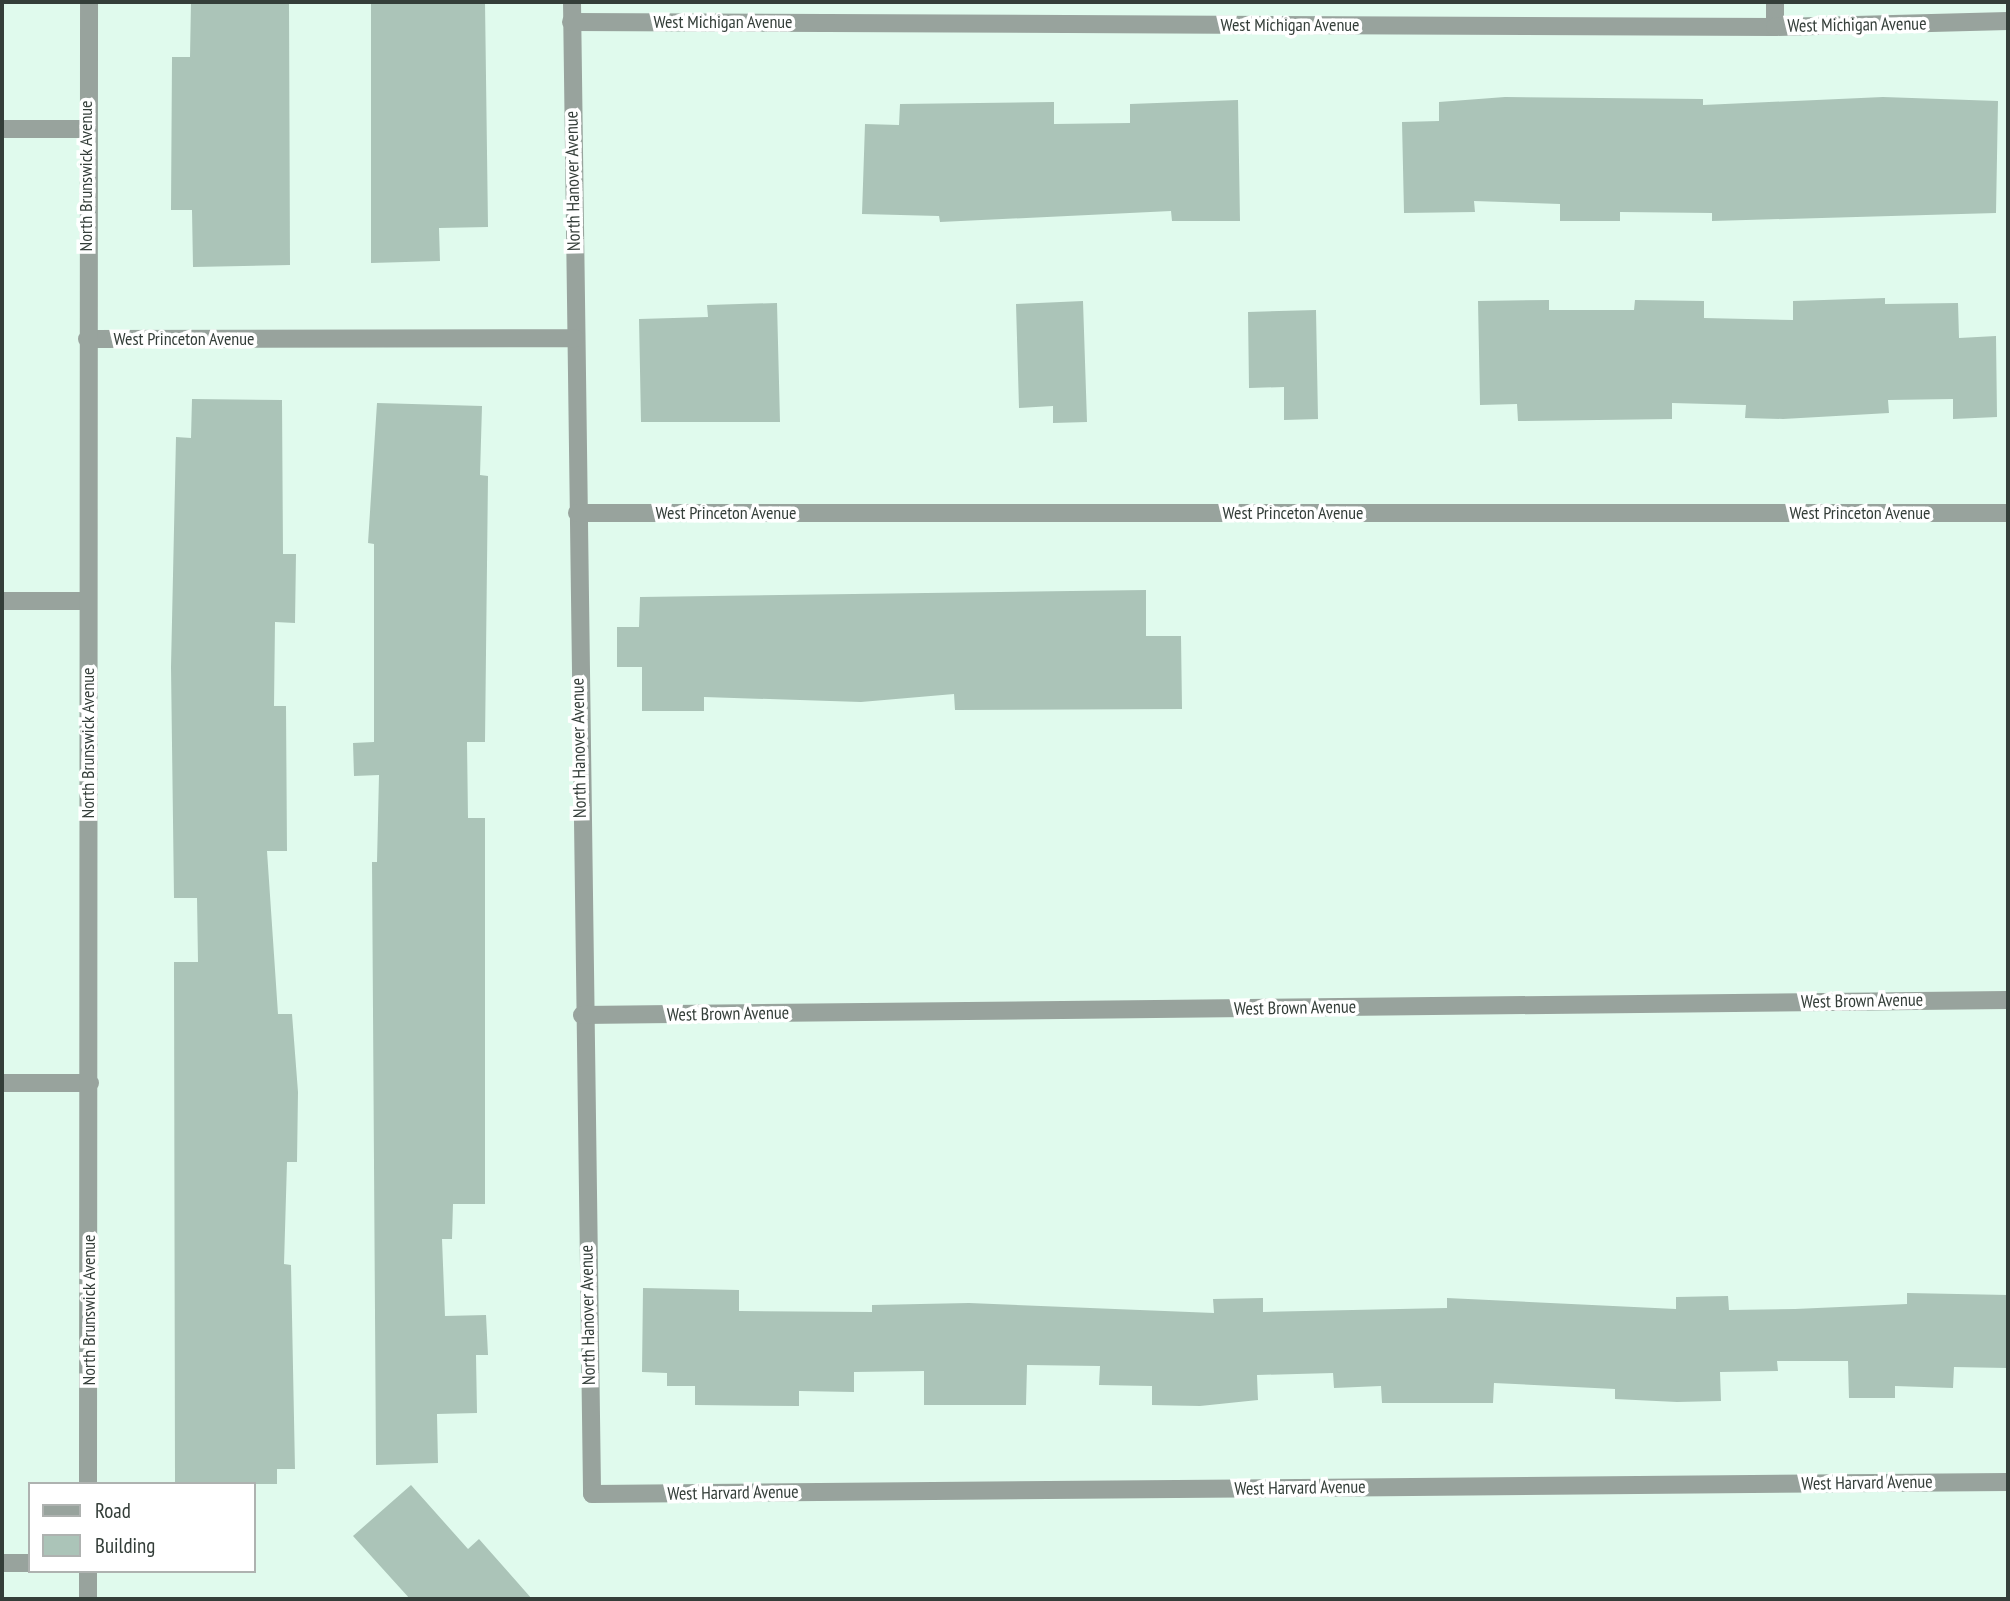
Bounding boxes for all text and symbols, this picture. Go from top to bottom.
street label: West Michigan Avenue [653,11,793,33]
street label: West Michigan Avenue [1787,13,1927,37]
street label: West Michigan Avenue [1220,14,1360,36]
street label: North Brunswick Avenue [75,100,97,252]
street label: North Hanover Avenue [561,111,585,251]
street label: West Princeton Avenue [113,328,255,350]
street label: West Princeton Avenue [655,502,797,524]
street label: West Princeton Avenue [1222,502,1364,524]
street label: West Princeton Avenue [1789,502,1931,524]
street label: North Brunswick Avenue [77,667,99,819]
street label: North Hanover Avenue [567,678,591,818]
street label: West Brown Avenue [1801,989,1923,1013]
street label: West Brown Avenue [1234,996,1356,1020]
street label: West Brown Avenue [667,1002,789,1026]
street label: North Brunswick Avenue [78,1234,100,1386]
street label: North Hanover Avenue [576,1245,600,1385]
street label: West Harvard Avenue [1801,1471,1933,1495]
street label: West Harvard Avenue [1234,1476,1366,1500]
street label: West Harvard Avenue [667,1481,799,1505]
legend [28,1482,256,1573]
text: Road [95,1497,131,1524]
text: Building [95,1532,155,1559]

